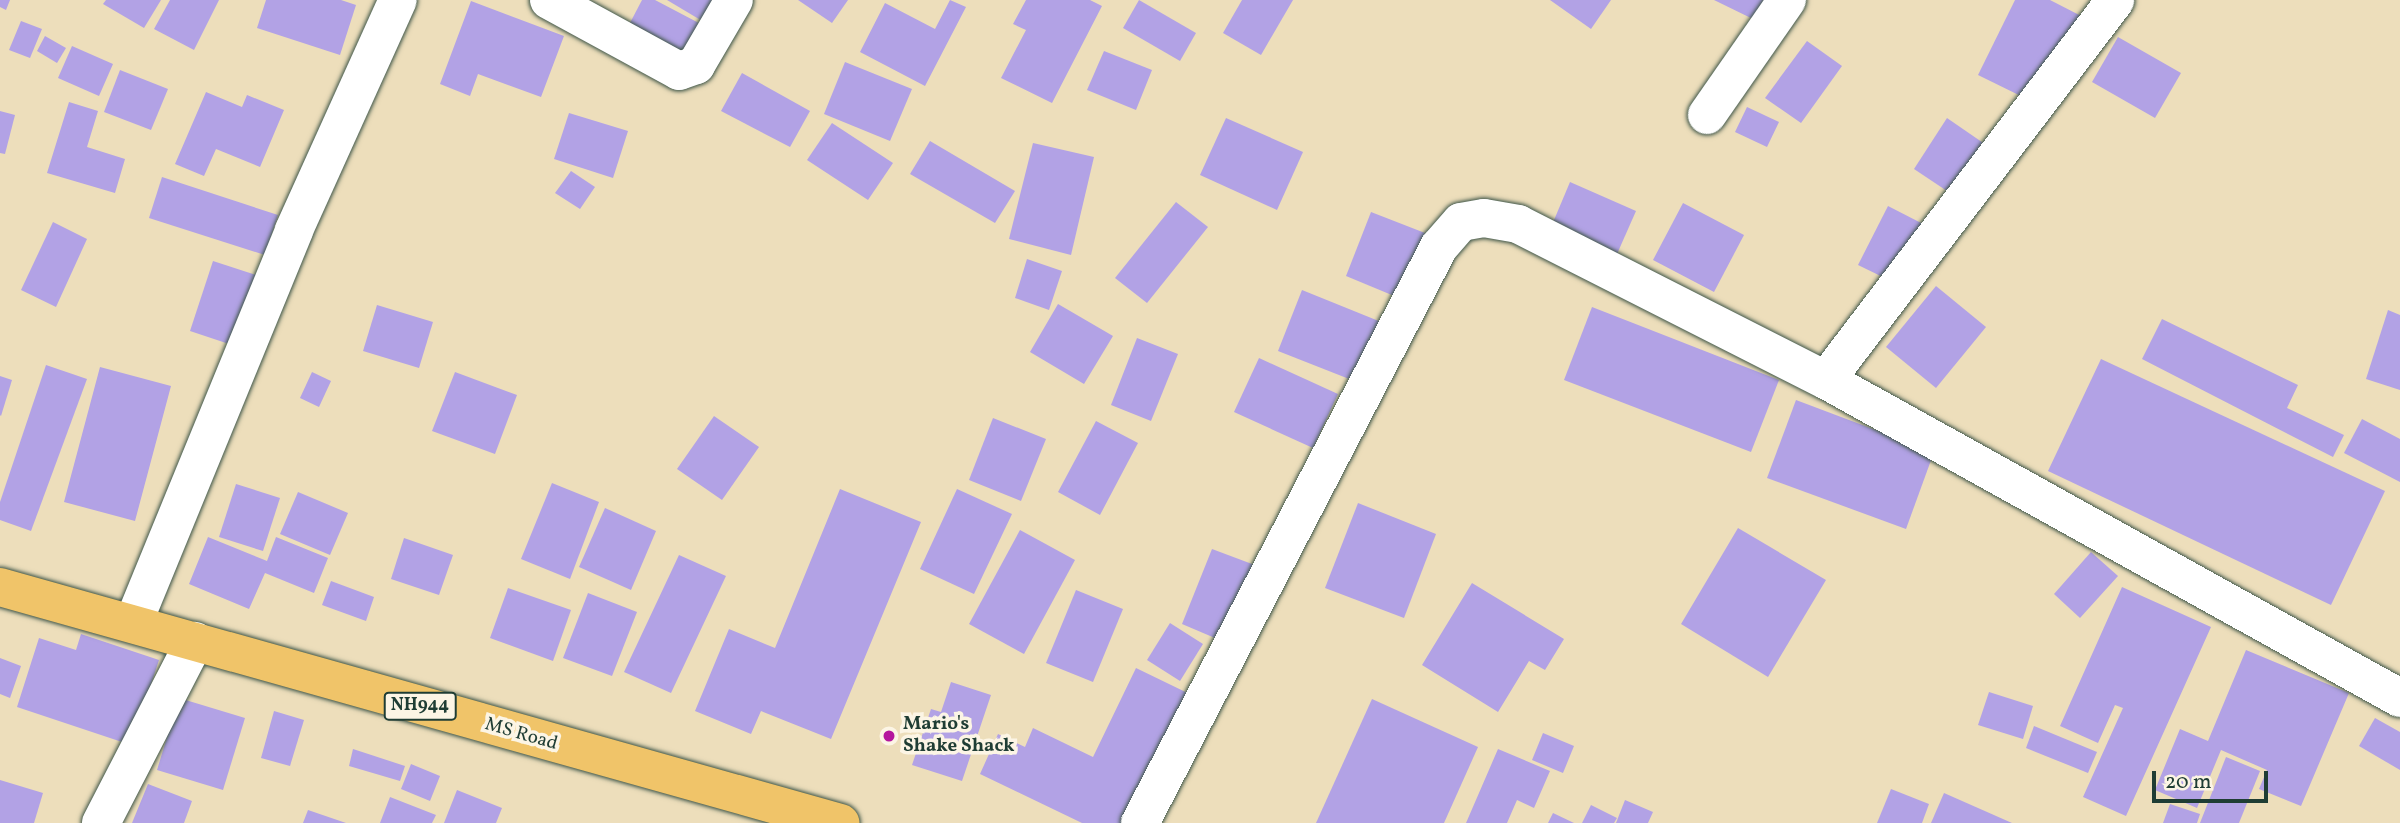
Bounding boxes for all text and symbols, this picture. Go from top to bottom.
road number: NH944 [383,692,457,720]
street label: MS Road [482,714,560,756]
place label: Mario's Shake Shack [903,714,1015,758]
marker: Mario's Shake Shack [881,728,897,744]
scale bar [2155,756,2270,800]
text: 20 m [2165,768,2211,797]

